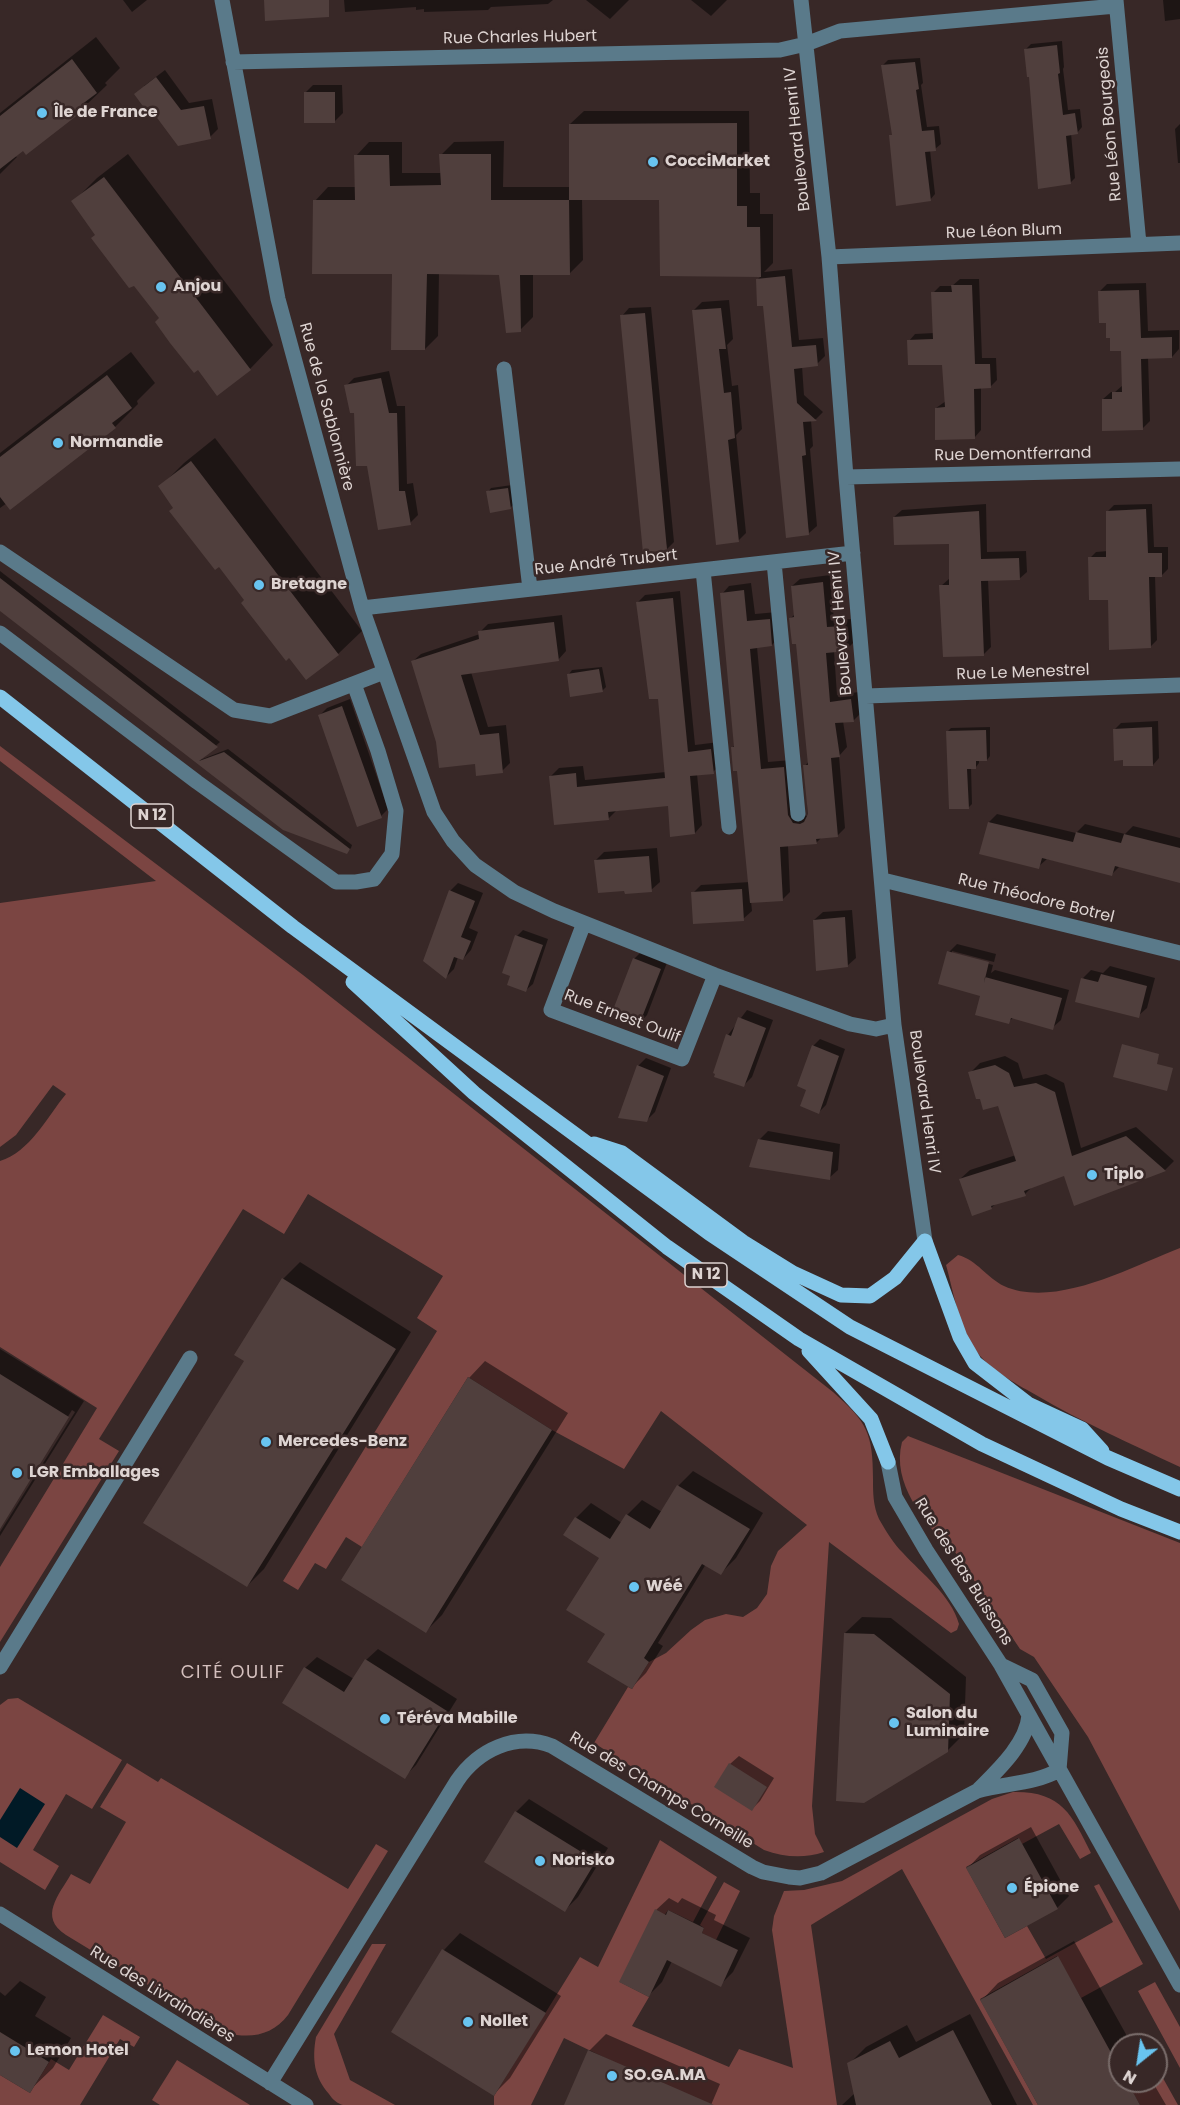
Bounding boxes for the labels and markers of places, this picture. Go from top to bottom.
place label: Île de France [54,103,158,123]
marker: Île de France [35,106,49,120]
place label: CocciMarket [665,152,770,172]
marker: CocciMarket [646,155,660,169]
place label: Anjou [173,277,221,297]
marker: Anjou [154,280,168,294]
place label: Normandie [70,433,163,453]
marker: Normandie [51,436,65,450]
place label: Bretagne [271,575,347,595]
marker: Bretagne [252,578,266,592]
place label: Tiplo [1104,1165,1144,1185]
marker: Tiplo [1085,1168,1099,1182]
place label: Mercedes-Benz [278,1432,407,1452]
marker: Mercedes-Benz [259,1435,273,1449]
place label: LGR Emballages [29,1463,160,1483]
marker: LGR Emballages [10,1466,24,1480]
place label: Wéé [646,1577,683,1597]
marker: Wéé [627,1580,641,1594]
place label: Salon du Luminaire [906,1704,989,1742]
place label: Téréva Mabille [397,1709,518,1729]
marker: Téréva Mabille [378,1712,392,1726]
marker: Salon du Luminaire [887,1716,901,1730]
place label: Norisko [552,1851,615,1871]
marker: Norisko [533,1854,547,1868]
place label: Épione [1024,1878,1079,1898]
marker: Épione [1005,1881,1019,1895]
place label: Nollet [480,2012,528,2032]
marker: Nollet [461,2015,475,2029]
place label: Lemon Hotel [27,2041,129,2061]
marker: Lemon Hotel [8,2044,22,2058]
place label: SO.GA.MA [624,2066,706,2086]
marker: SO.GA.MA [605,2069,619,2083]

